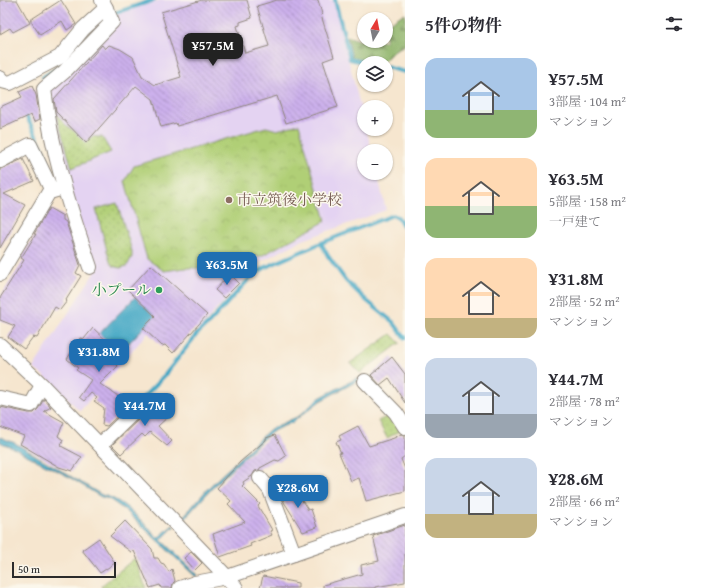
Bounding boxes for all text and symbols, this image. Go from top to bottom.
north arrow [357,12,393,48]
map controls [357,12,393,180]
text: 5件の物件 [425,12,502,37]
icon: filters [663,13,685,35]
pin: ¥57.5M [180,33,246,67]
text: ¥57.5M [192,36,234,55]
button: layers [357,56,393,92]
text: ¥57.5M [549,66,604,91]
icon: home [457,74,505,122]
text: 3部屋 · 104 m² [549,92,626,111]
button: + [357,100,393,136]
text: マンション [549,112,613,131]
button: − [357,144,393,180]
text: ¥63.5M [549,166,604,191]
icon: home [457,174,505,222]
place label: 市立筑後小学校 [237,189,342,210]
text: 5部屋 · 158 m² [549,192,626,211]
marker: 市立筑後小学校 [224,195,234,205]
text: 一戸建て [549,212,601,231]
pin: ¥63.5M [194,252,260,286]
text: ¥63.5M [206,255,248,274]
text: ¥31.8M [549,266,604,291]
icon: home [457,274,505,322]
place label: 小プール [92,279,151,300]
marker: 小プール [154,285,164,295]
text: 2部屋 · 52 m² [549,292,620,311]
text: マンション [549,312,613,331]
pin: ¥31.8M [66,339,132,373]
text: ¥31.8M [78,342,120,361]
text: ¥44.7M [549,366,604,391]
icon: home [457,374,505,422]
text: 2部屋 · 78 m² [549,392,620,411]
pin: ¥44.7M [112,393,178,427]
text: ¥44.7M [124,396,166,415]
text: マンション [549,412,613,431]
text: ¥28.6M [549,466,604,491]
icon: home [457,474,505,522]
pin: ¥28.6M [265,475,331,509]
text: ¥28.6M [277,478,319,497]
text: 2部屋 · 66 m² [549,492,620,511]
text: マンション [549,512,613,531]
scale bar [12,560,116,579]
text: 50 m [18,561,40,577]

